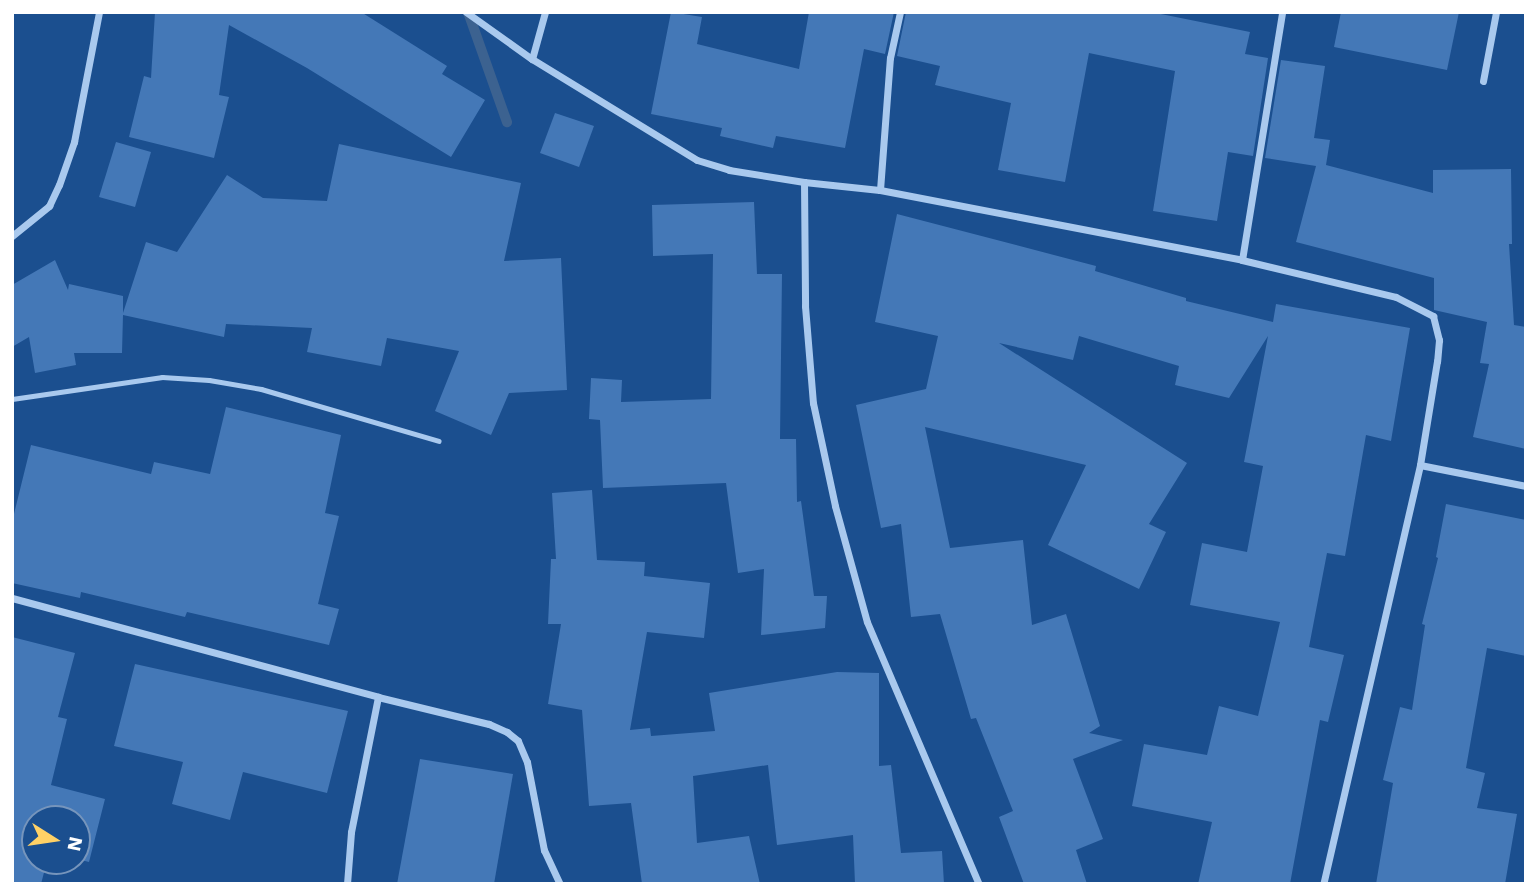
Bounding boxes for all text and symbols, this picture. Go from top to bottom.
north arrow [21,805,91,875]
text: N [62,835,88,853]

